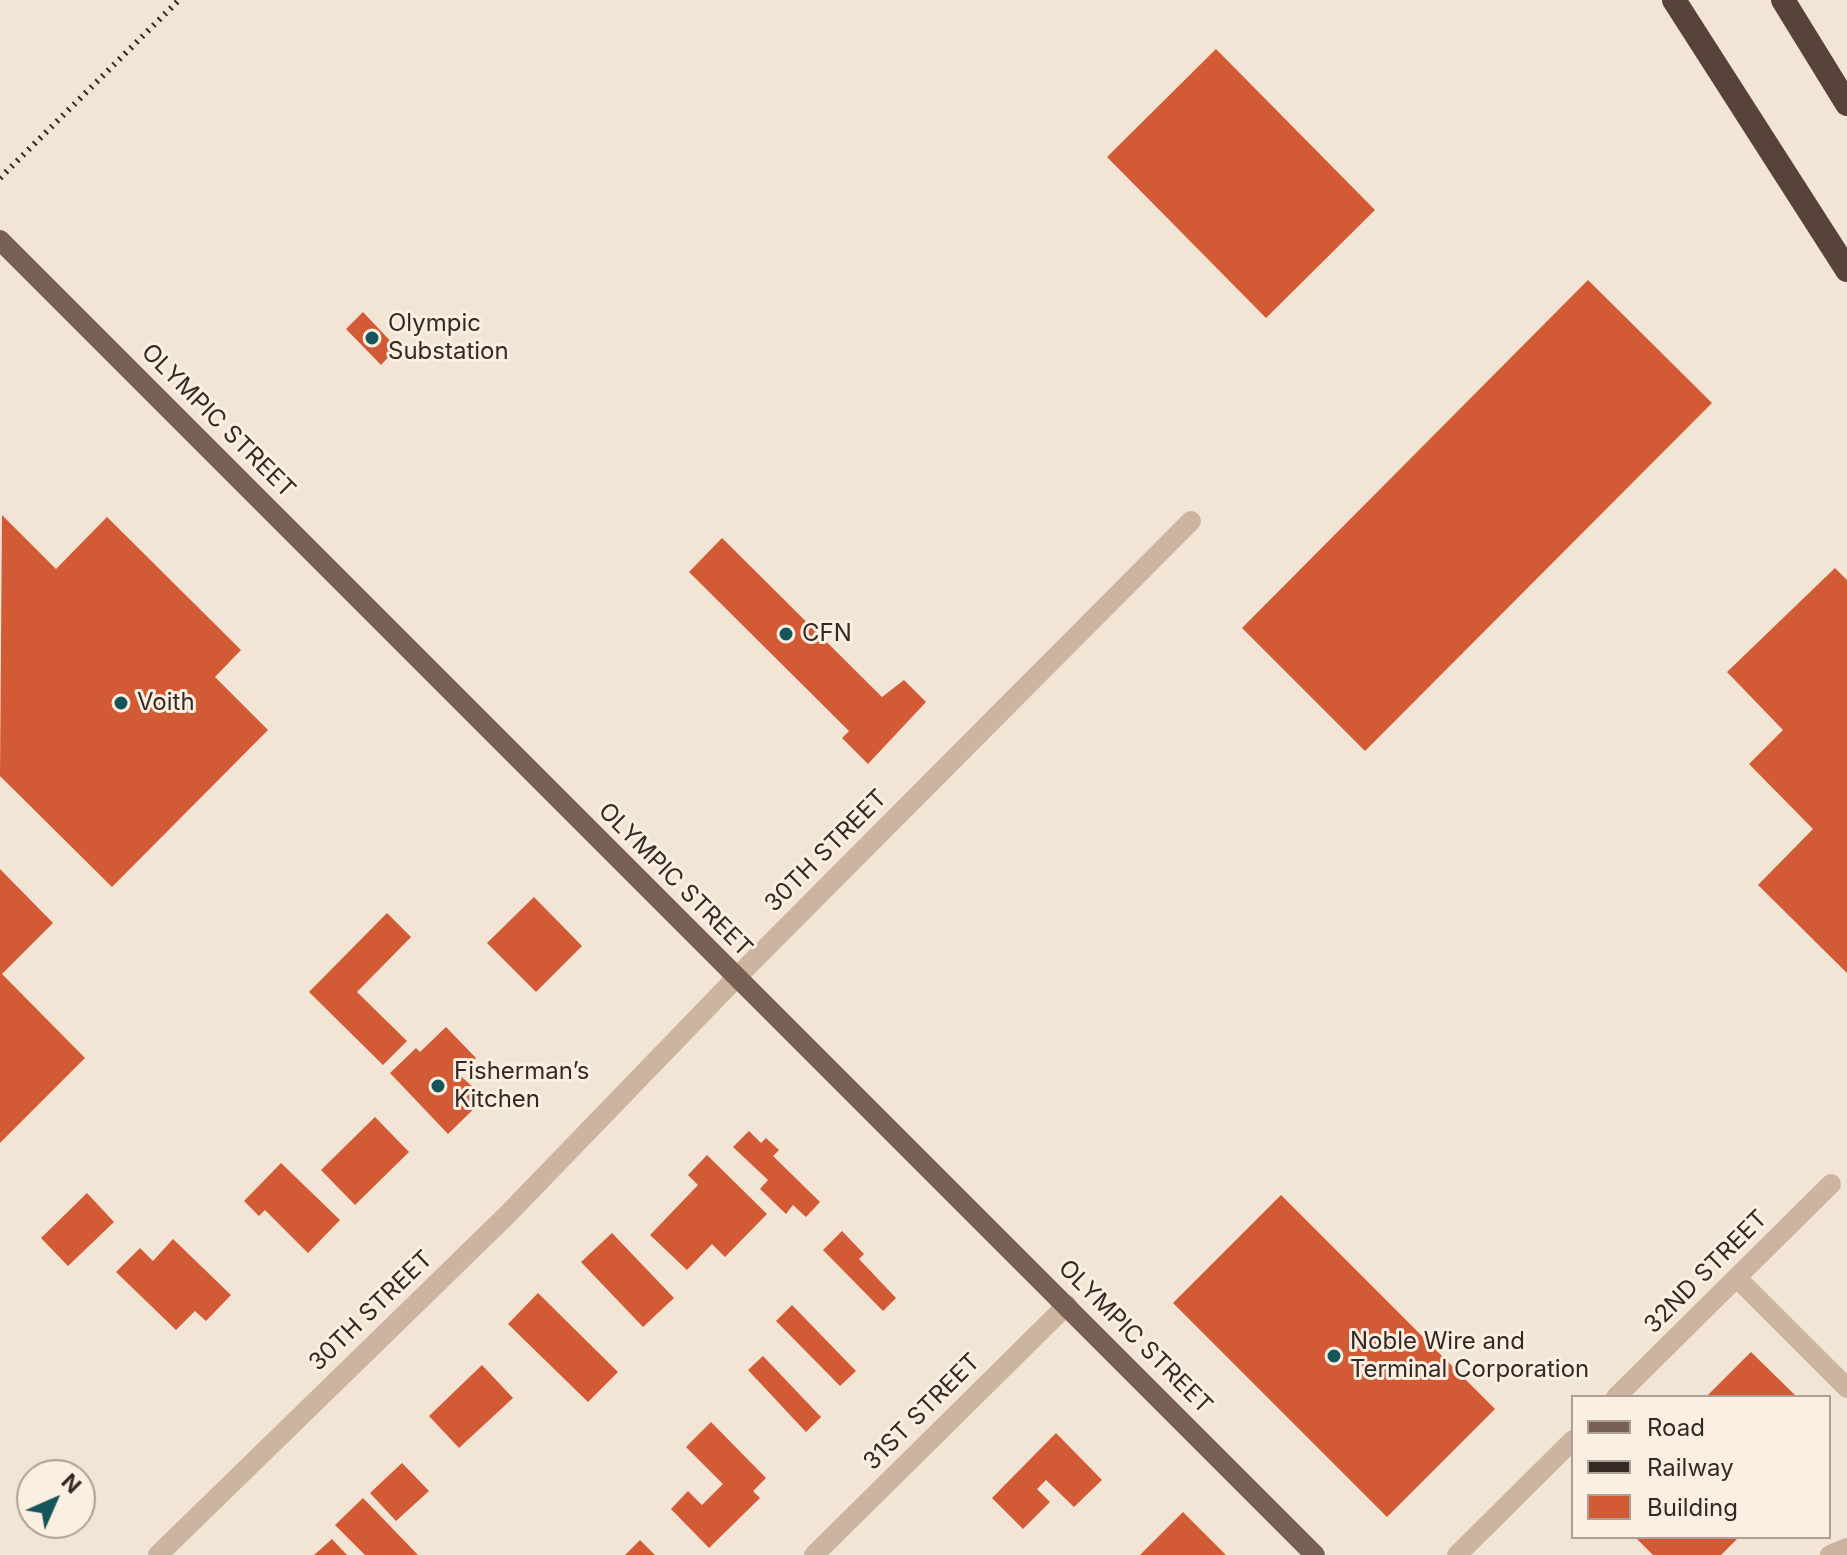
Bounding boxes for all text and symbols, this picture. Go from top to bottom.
place label: Olympic Substation [388,310,509,366]
marker: Olympic Substation [363,329,381,347]
street label: OLYMPIC STREET [135,338,301,504]
place label: CFN [802,620,852,648]
marker: CFN [777,625,795,643]
place label: Voith [137,689,195,717]
marker: Voith [112,694,130,712]
street label: 30TH STREET [759,784,893,918]
street label: OLYMPIC STREET [592,797,758,963]
place label: Fisherman’s Kitchen [454,1058,590,1114]
marker: Fisherman’s Kitchen [429,1077,447,1095]
street label: 32ND STREET [1638,1204,1774,1340]
street label: 30TH STREET [303,1245,439,1377]
street label: OLYMPIC STREET [1052,1254,1218,1420]
place label: Noble Wire and Terminal Corporation [1350,1328,1589,1384]
marker: Noble Wire and Terminal Corporation [1325,1347,1343,1365]
street label: 31ST STREET [858,1348,986,1476]
legend [1571,1395,1831,1539]
text: Road [1647,1413,1705,1442]
text: Railway [1647,1453,1734,1482]
north arrow [16,1459,96,1539]
text: N [56,1468,87,1499]
text: Building [1647,1493,1738,1522]

